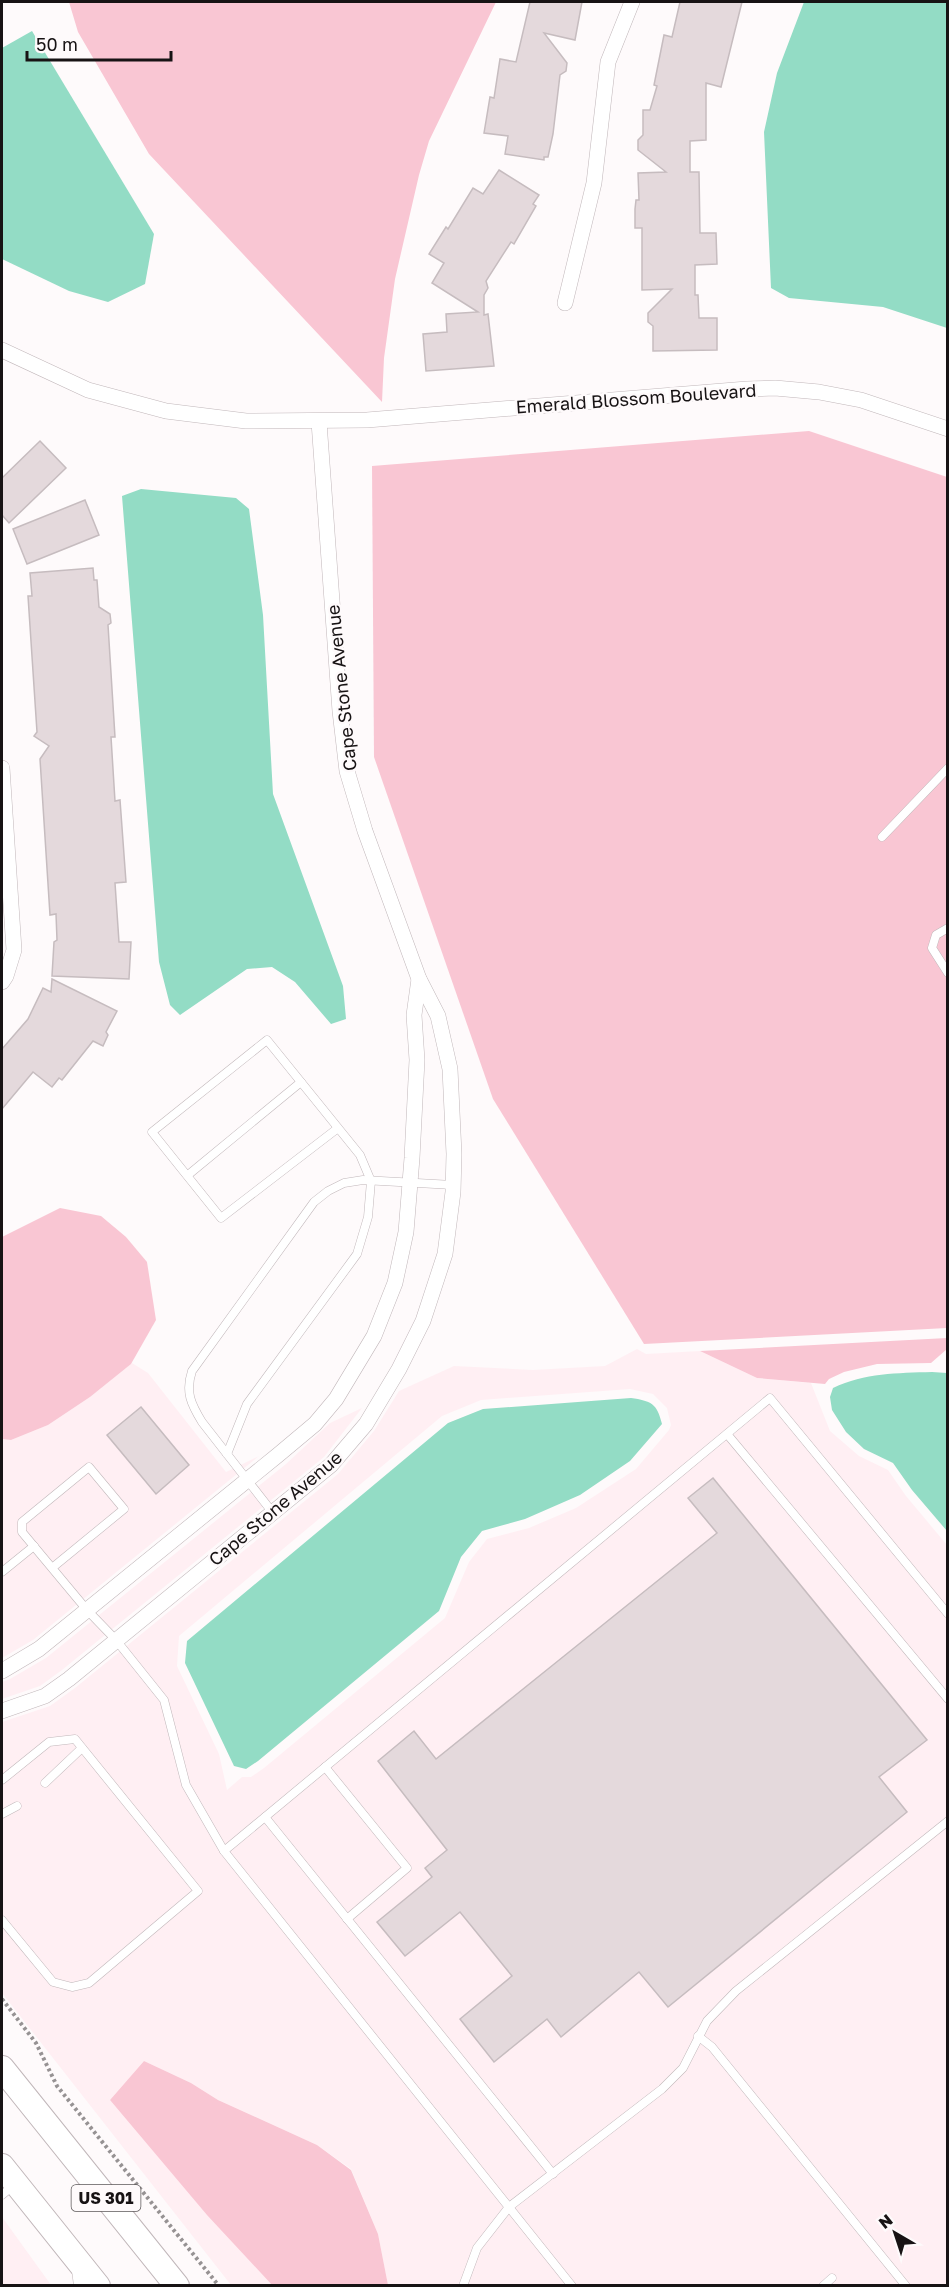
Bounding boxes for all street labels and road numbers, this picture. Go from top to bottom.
street label: Emerald Blossom Boulevard [515,379,757,417]
street label: Cape Stone Avenue [321,604,361,772]
street label: Cape Stone Avenue [204,1446,346,1570]
road number: US 301 [72,2185,140,2211]

